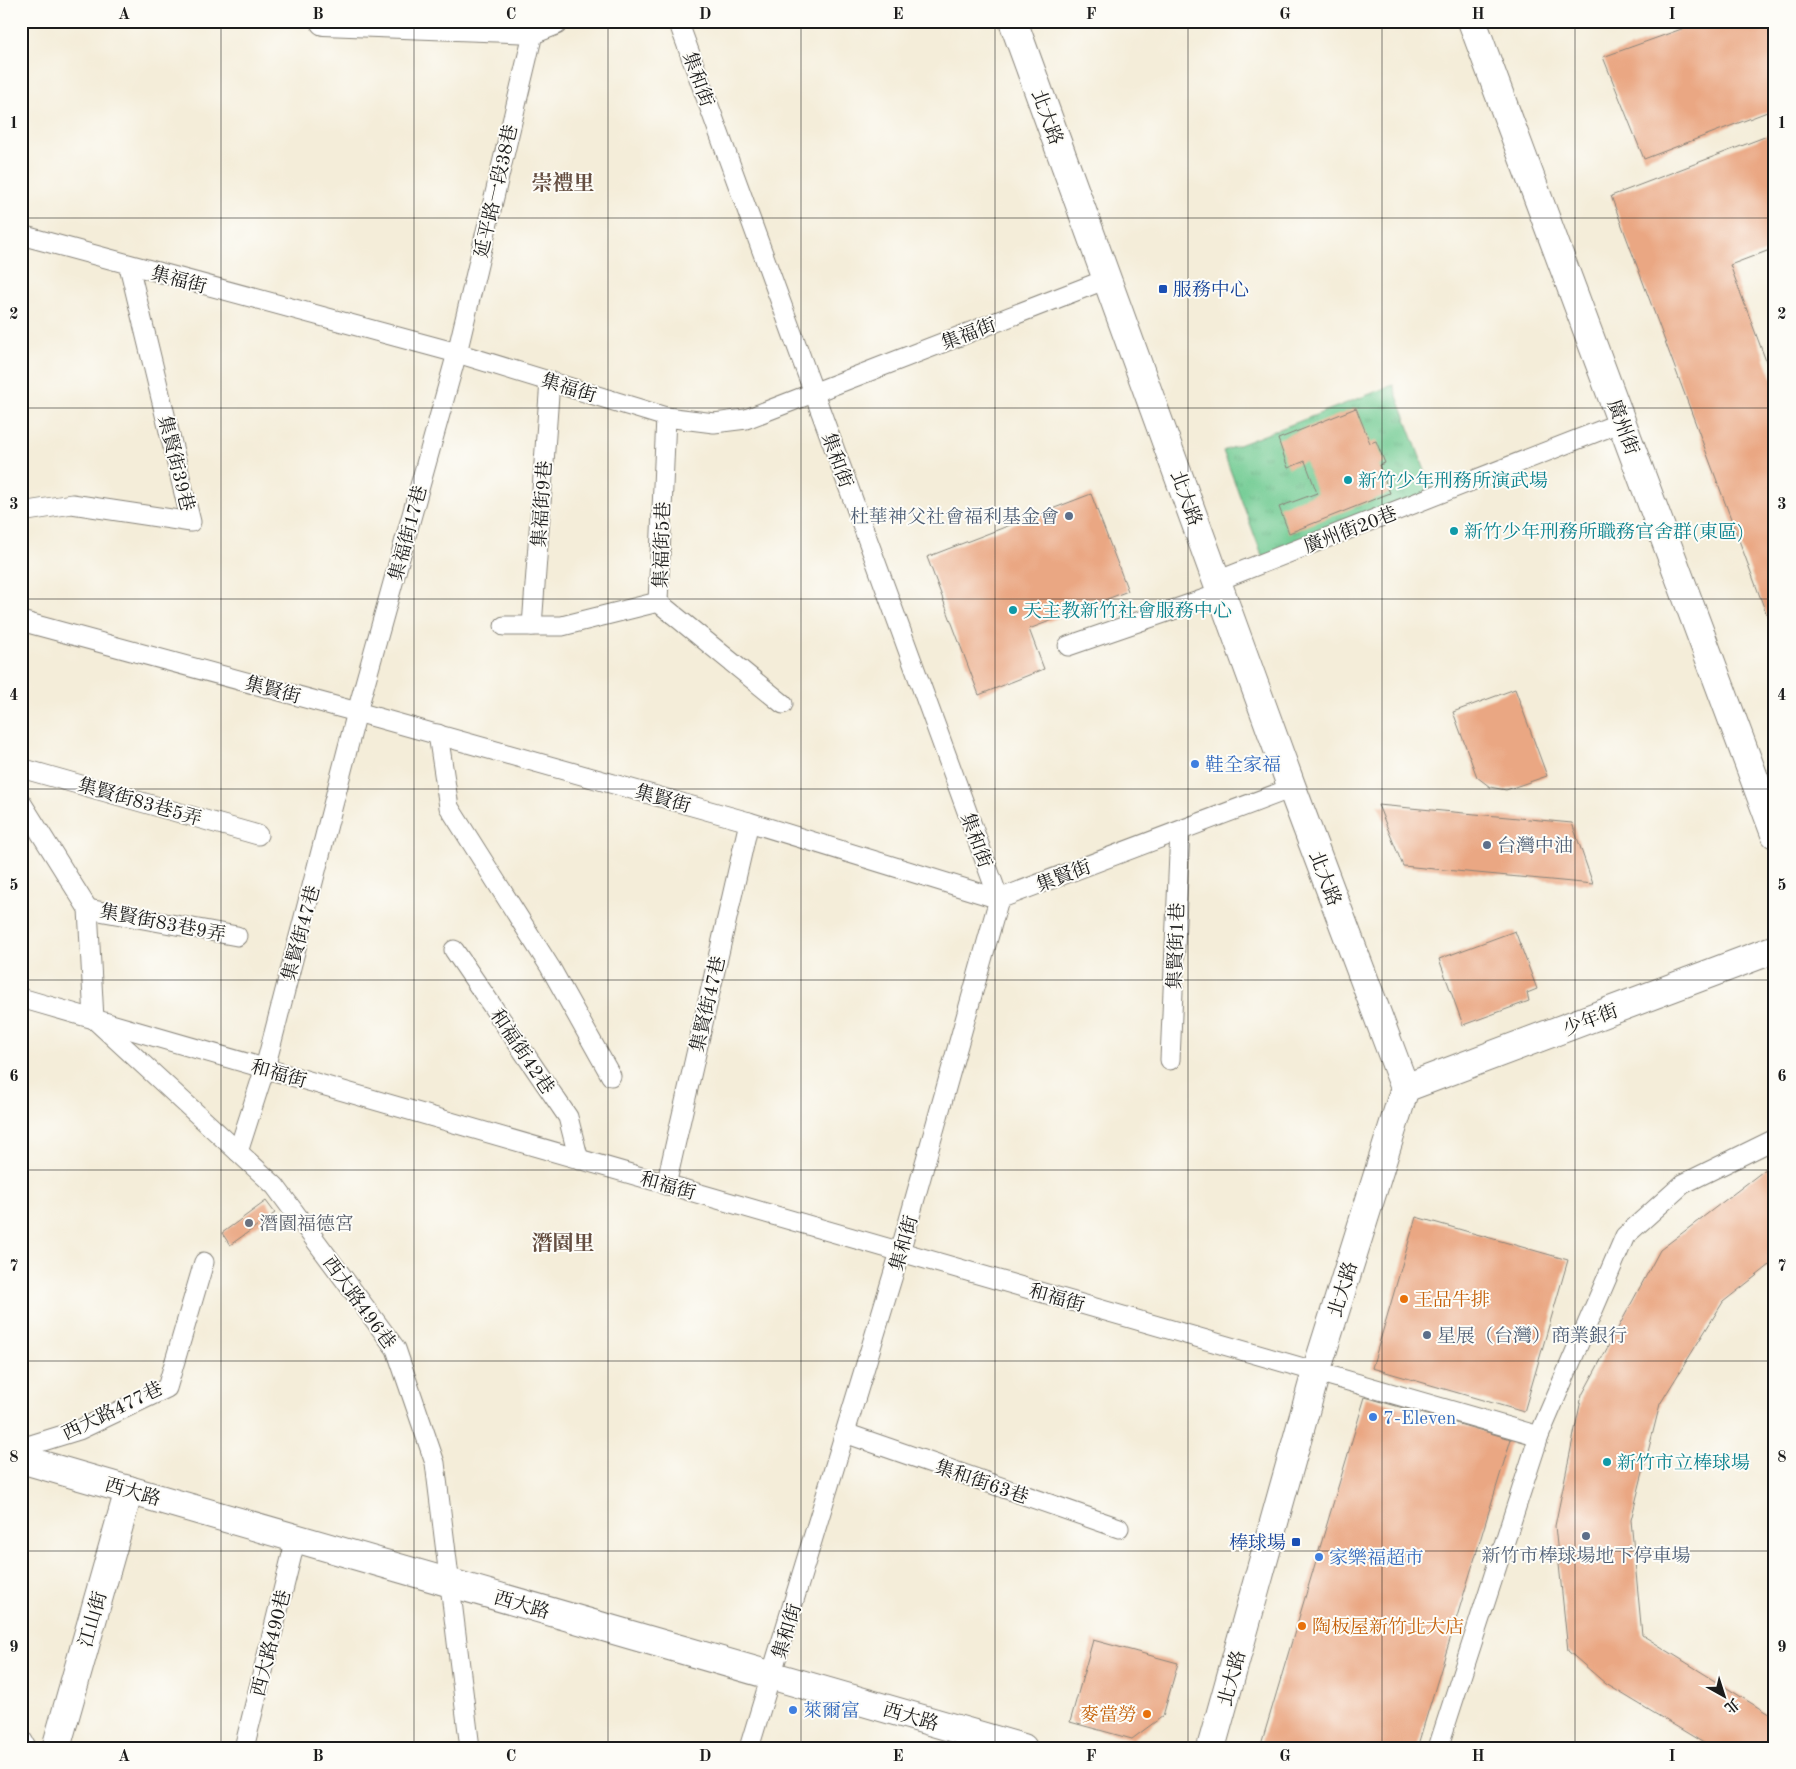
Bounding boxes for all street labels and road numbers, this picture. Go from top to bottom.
street label: 集和街 [678,49,718,110]
street label: 北大路 [1027,87,1067,148]
street label: 延平路一段38巷 [471,123,522,260]
street label: 集福街 [148,262,209,298]
street label: 集福街 [938,313,999,354]
street label: 集福街 [538,369,599,407]
street label: 廣州街 [1603,397,1643,458]
street label: 集賢街39巷 [153,413,199,513]
street label: 集和街 [817,430,857,491]
street label: 集福街9巷 [528,460,556,548]
street label: 北大路 [1166,468,1206,529]
street label: 集福街17巷 [385,483,431,583]
street label: 集福街5巷 [649,501,675,589]
street label: 廣州街20巷 [1301,502,1400,558]
street label: 集賢街 [242,672,303,708]
street label: 集賢街83巷5弄 [75,774,204,830]
street label: 集賢街 [632,781,693,817]
street label: 集和街 [956,810,996,871]
street label: 北大路 [1305,848,1346,909]
street label: 集賢街 [1033,855,1094,896]
street label: 集賢街47巷 [278,883,324,983]
street label: 集賢街83巷9弄 [98,900,228,946]
street label: 集賢街1巷 [1163,902,1189,990]
street label: 集賢街47巷 [686,954,730,1054]
street label: 少年街 [1560,999,1621,1040]
street label: 和福街42巷 [486,1005,558,1098]
street label: 和福街 [248,1056,309,1092]
street label: 和福街 [637,1168,698,1204]
street label: 集和街 [886,1213,922,1274]
street label: 西大路496巷 [318,1252,400,1353]
street label: 北大路 [1324,1259,1362,1320]
street label: 和福街 [1026,1280,1087,1316]
street label: 西大路477巷 [59,1377,166,1445]
street label: 集和街63巷 [932,1456,1032,1508]
street label: 西大路 [102,1474,163,1510]
street label: 西大路 [491,1587,552,1623]
street label: 西大路490巷 [247,1588,295,1699]
street label: 江山街 [75,1589,111,1650]
street label: 集和街 [768,1601,806,1662]
street label: 北大路 [1214,1648,1250,1709]
street label: 西大路 [880,1699,941,1735]

